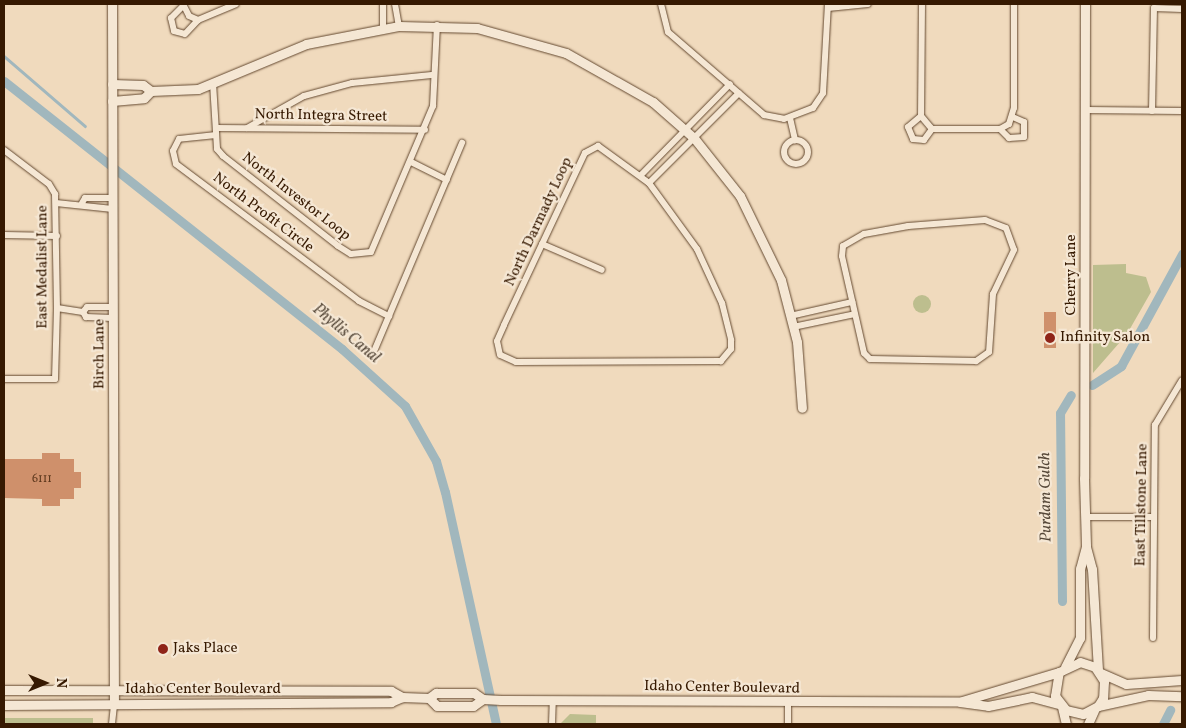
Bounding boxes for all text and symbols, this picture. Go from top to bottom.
street label: North Integra Street [254,106,388,126]
street label: North Investor Loop [238,149,354,245]
street label: North Darmady Loop [501,154,577,290]
street label: North Profit Circle [209,169,317,257]
street label: East Medalist Lane [34,205,52,329]
street label: Cherry Lane [1063,234,1081,316]
water label: Phyllis Canal [308,300,384,368]
street label: Birch Lane [91,319,109,389]
place label: Infinity Salon [1060,329,1151,347]
marker: Infinity Salon [1044,332,1056,344]
street label: East Tillstone Lane [1132,443,1152,567]
water label: Purdam Gulch [1036,452,1056,542]
house number: 6111 [32,473,52,487]
place label: Jaks Place [173,640,237,658]
marker: Jaks Place [157,643,169,655]
north arrow [20,658,70,708]
text: N [51,678,70,688]
street label: Idaho Center Boulevard [644,678,800,698]
street label: Idaho Center Boulevard [125,681,281,699]

